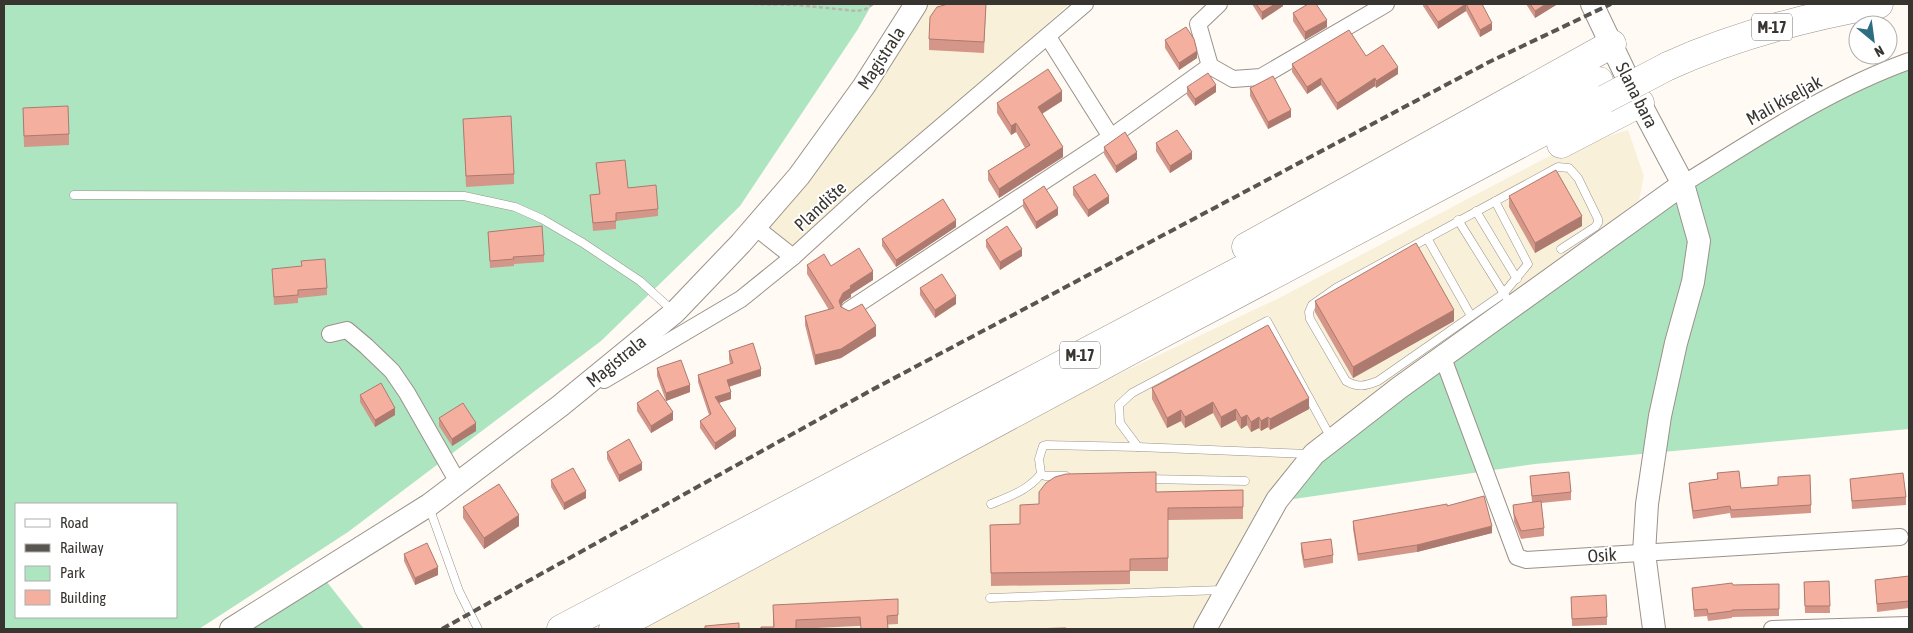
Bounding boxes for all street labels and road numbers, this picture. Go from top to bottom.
road number: M-17 [1752,14,1792,41]
street label: Magistrala [853,23,909,93]
street label: Slana bara [1612,59,1662,131]
street label: Mali kiseljak [1743,71,1825,129]
street label: Plandište [790,177,850,235]
street label: Magistrala [582,331,650,391]
road number: M-17 [1060,342,1100,368]
street label: Osik [1587,544,1617,566]

